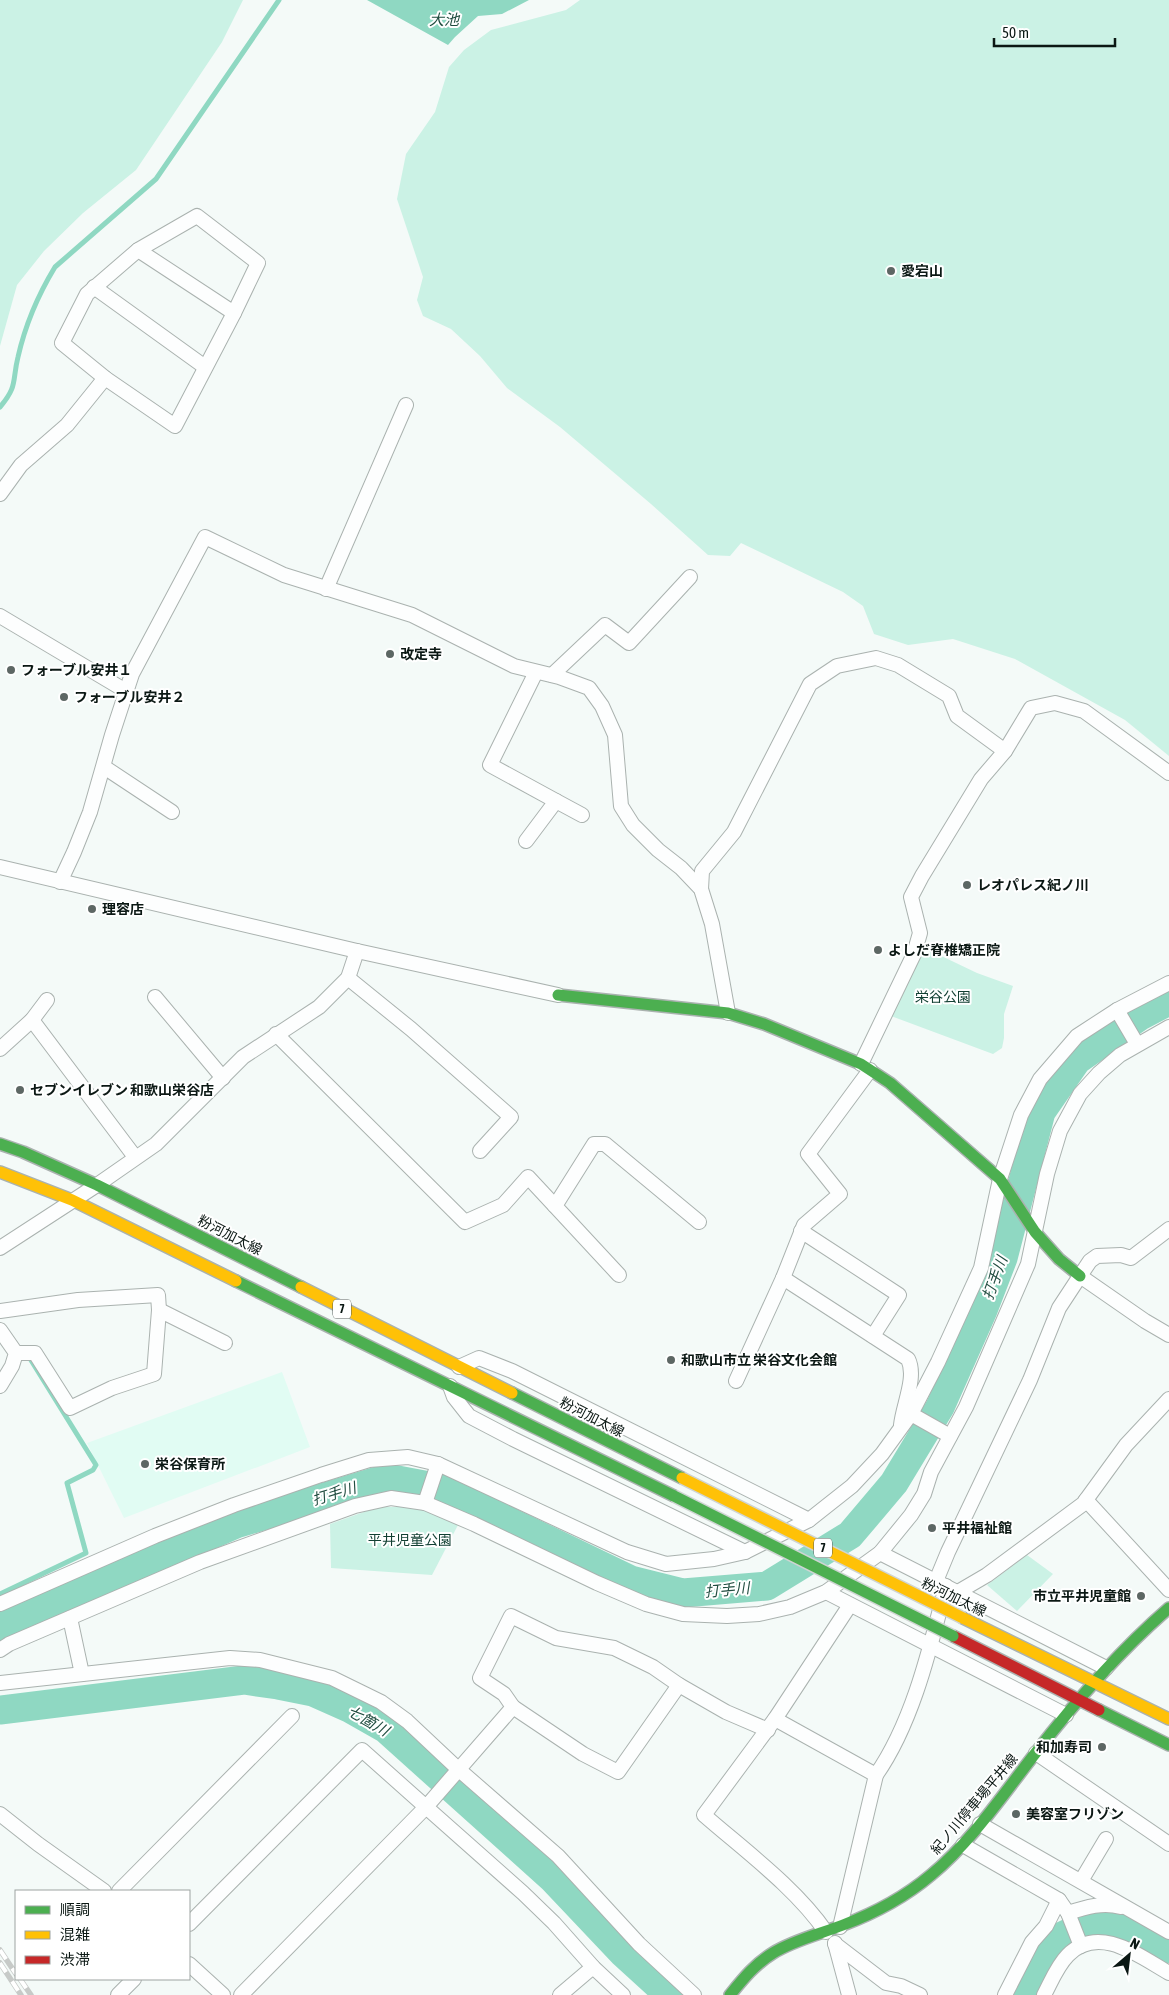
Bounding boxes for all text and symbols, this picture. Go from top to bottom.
water label: 大池 [429,11,461,28]
scale bar [994,15,1115,47]
text: 50 m [1002,24,1029,41]
place label: 愛宕山 [901,263,943,279]
marker: 愛宕山 [885,265,897,277]
place label: 改定寺 [400,646,442,662]
marker: 改定寺 [384,648,396,660]
place label: フォーブル安井１ [21,662,132,678]
marker: フォーブル安井１ [5,664,17,676]
place label: フォーブル安井２ [74,689,185,705]
marker: フォーブル安井２ [58,691,70,703]
place label: レオパレス紀ノ川 [977,877,1089,893]
marker: レオパレス紀ノ川 [961,879,973,891]
place label: 理容店 [102,901,144,917]
marker: 理容店 [86,903,98,915]
place label: よしだ脊椎矯正院 [888,942,1000,958]
marker: よしだ脊椎矯正院 [872,944,884,956]
park label: 栄谷公園 [915,989,971,1005]
place label: セブンイレブン 和歌山栄谷店 [30,1082,214,1098]
marker: セブンイレブン 和歌山栄谷店 [14,1084,26,1096]
street label: 粉河加太線 [195,1212,265,1258]
water label: 打手川 [979,1252,1011,1302]
road number: 7 [333,1300,351,1318]
place label: 和歌山市立 栄谷文化会館 [681,1352,837,1368]
marker: 和歌山市立 栄谷文化会館 [665,1354,677,1366]
street label: 粉河加太線 [557,1394,627,1440]
place label: 栄谷保育所 [155,1456,225,1472]
marker: 栄谷保育所 [139,1458,151,1470]
water label: 打手川 [310,1478,360,1508]
place label: 平井福祉館 [942,1520,1012,1536]
marker: 平井福祉館 [926,1522,938,1534]
park label: 平井児童公園 [368,1532,452,1548]
road number: 7 [814,1539,832,1558]
street label: 粉河加太線 [919,1574,989,1620]
water label: 打手川 [704,1579,752,1600]
place label: 市立平井児童館 [1033,1588,1131,1604]
marker: 市立平井児童館 [1135,1590,1147,1602]
water label: 七箇川 [345,1702,394,1740]
place label: 和加寿司 [1036,1739,1092,1755]
marker: 和加寿司 [1096,1741,1108,1753]
street label: 紀ノ川停車場平井線 [927,1751,1021,1857]
place label: 美容室フリゾン [1026,1806,1124,1822]
marker: 美容室フリゾン [1010,1808,1022,1820]
legend [15,1890,190,1980]
text: 順調 [60,1901,90,1918]
text: 混雑 [60,1926,90,1943]
north arrow [1104,1930,1154,1980]
text: N [1128,1935,1143,1953]
text: 渋滞 [60,1951,90,1968]

